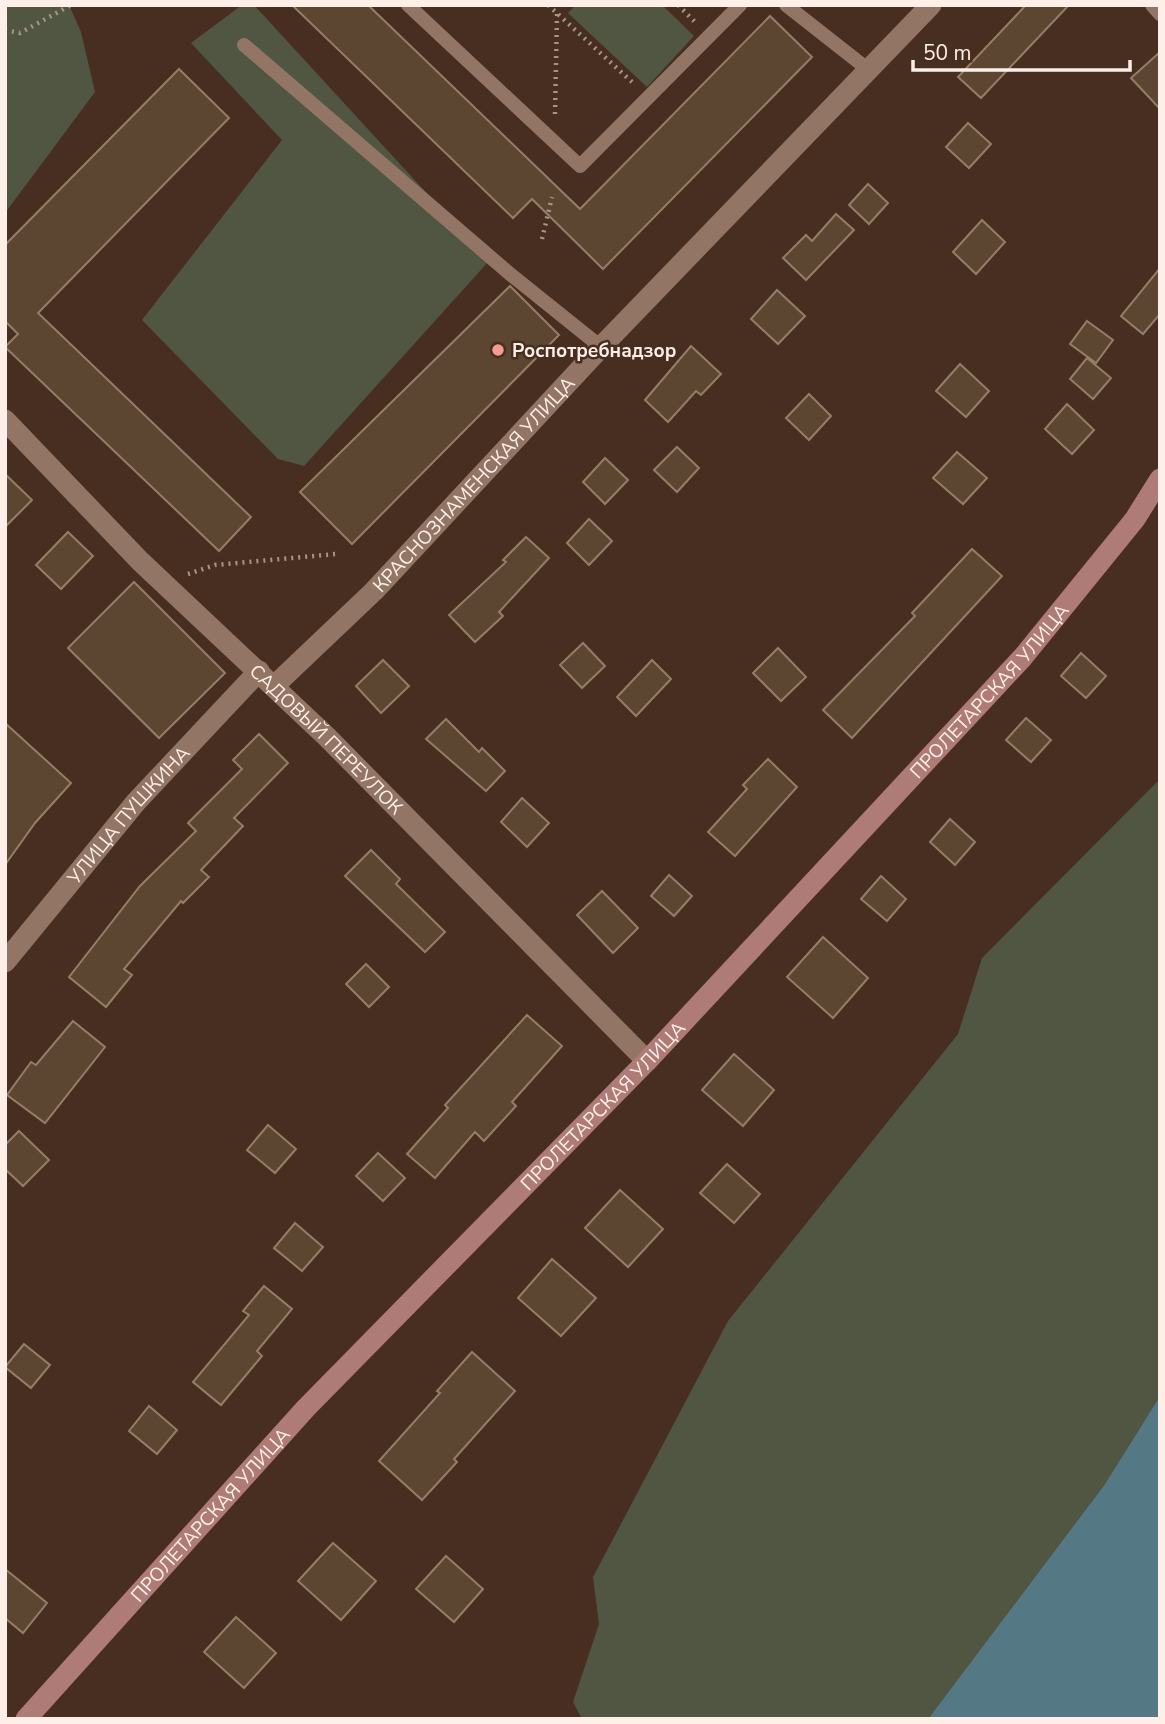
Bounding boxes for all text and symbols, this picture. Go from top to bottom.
scale bar [913,28,1130,72]
text: 50 m [923,39,972,67]
place label: Роспотребнадзор [512,338,676,364]
marker: Роспотребнадзор [490,342,506,358]
street label: КРАСНОЗНАМЕНСКАЯ УЛИЦА [367,371,581,598]
street label: ПРОЛЕТАРСКАЯ УЛИЦА [904,598,1075,785]
street label: САДОВЫЙ ПЕРЕУЛОК [243,659,408,821]
street label: УЛИЦА ПУШКИНА [61,741,196,891]
street label: ПРОЛЕТАРСКАЯ УЛИЦА [515,1016,692,1197]
street label: ПРОЛЕТАРСКАЯ УЛИЦА [125,1422,296,1608]

